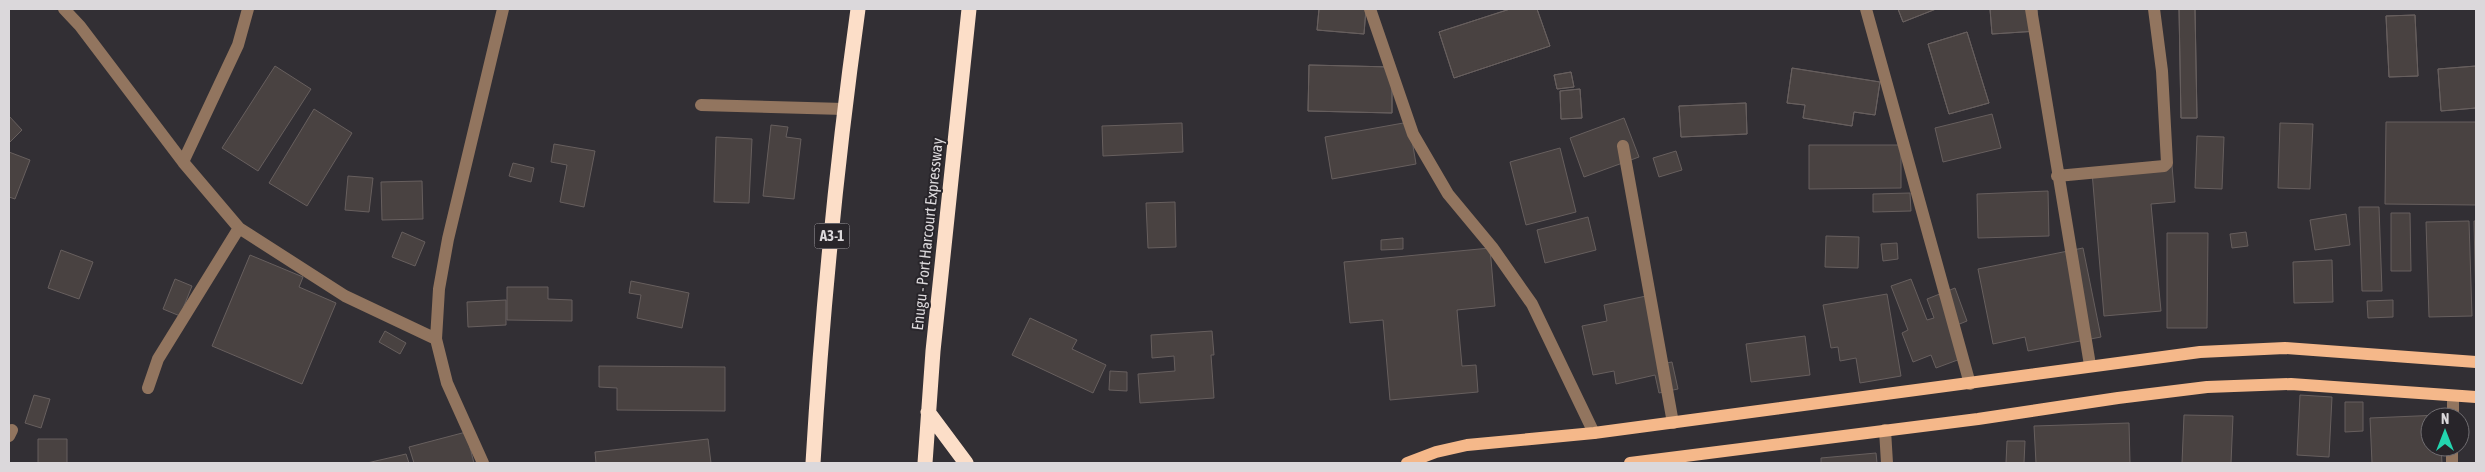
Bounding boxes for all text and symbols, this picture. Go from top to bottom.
street label: Enugu - Port Harcourt Expressway [908,136,947,331]
road number: A3-1 [814,224,850,248]
north arrow [2420,407,2470,457]
text: N [2441,411,2449,427]

